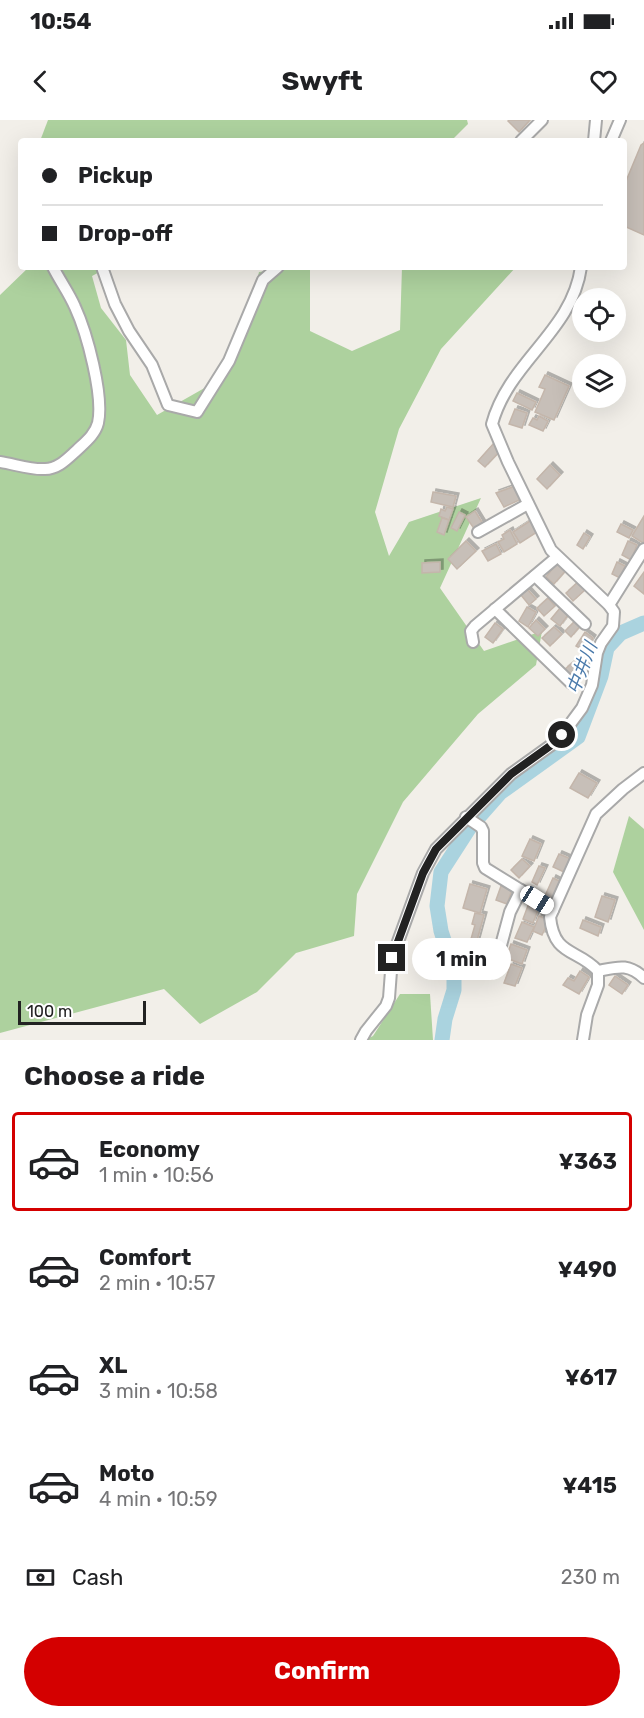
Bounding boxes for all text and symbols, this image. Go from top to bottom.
text: 10:54 [30,8,92,35]
icon: back [24,65,57,98]
text: Swyft [281,65,363,97]
icon: heart [587,65,620,98]
text: Pickup [78,162,153,189]
text: Drop-off [78,220,173,247]
map controls [572,288,626,408]
button: locate [572,288,626,342]
button: layers [572,354,626,408]
water label: 中井川 [562,637,603,697]
route start [548,721,575,748]
car [517,883,557,917]
callout: 1 min [413,937,512,979]
route end [378,944,405,971]
text: 1 min [436,947,487,971]
scale bar [18,998,146,1025]
text: 100 m [27,1002,72,1021]
text: Choose a ride [24,1060,205,1092]
icon: car [27,1135,81,1189]
text: Economy [99,1136,200,1163]
text: ¥363 [559,1148,617,1175]
text: 1 min · 10:56 [99,1163,214,1187]
icon: car [27,1243,81,1297]
text: Comfort [99,1244,191,1271]
text: ¥490 [558,1256,617,1283]
text: 2 min · 10:57 [99,1271,215,1295]
icon: car [27,1351,81,1405]
text: XL [99,1352,127,1379]
text: ¥617 [564,1364,617,1391]
text: 3 min · 10:58 [99,1379,218,1403]
icon: car [27,1459,81,1513]
text: Moto [99,1460,154,1487]
text: ¥415 [562,1472,617,1499]
text: 4 min · 10:59 [99,1487,218,1511]
icon: cash [24,1561,57,1594]
text: Cash [72,1564,123,1591]
text: 230 m [561,1565,620,1589]
button: Confirm [24,1637,620,1706]

